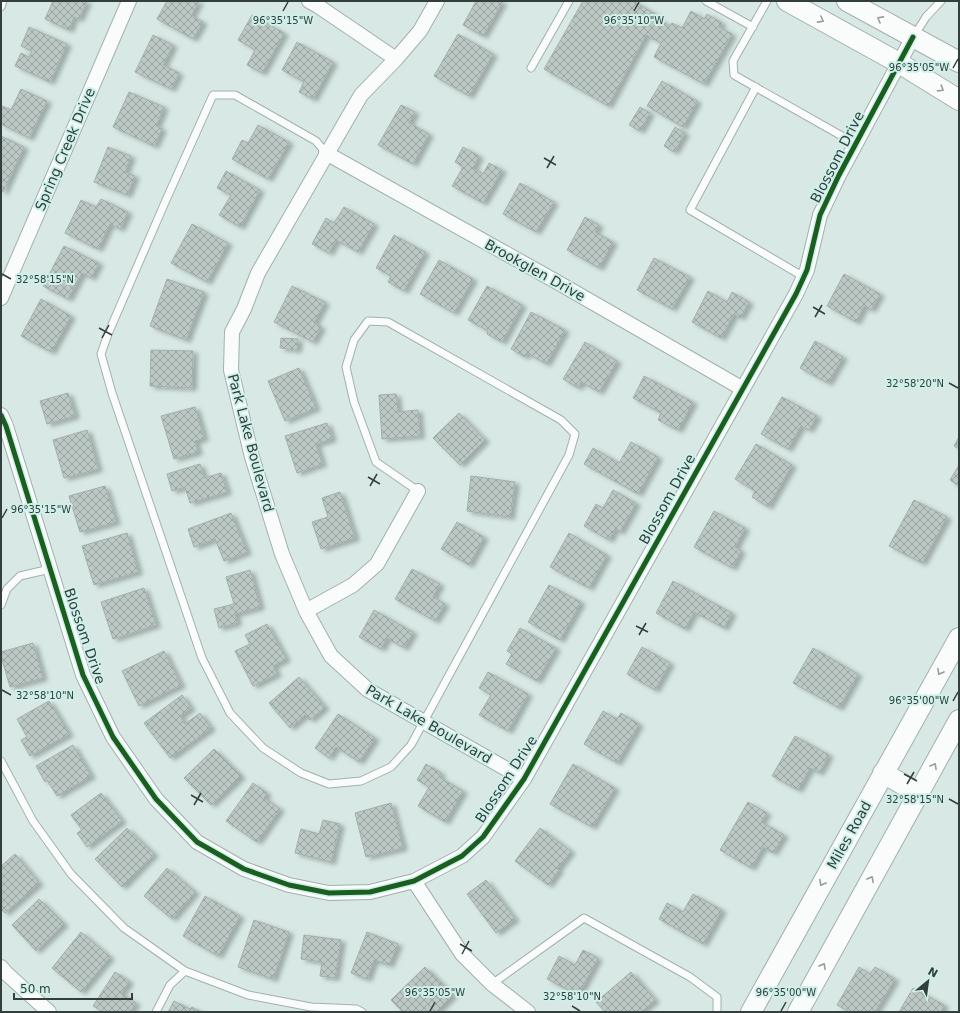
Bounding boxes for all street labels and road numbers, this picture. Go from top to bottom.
street label: Spring Creek Drive [32,85,98,213]
street label: Blossom Drive [807,109,867,205]
street label: Brookglen Drive [482,236,588,304]
street label: Park Lake Boulevard [225,372,277,514]
street label: Blossom Drive [636,451,698,547]
street label: Blossom Drive [61,586,109,686]
street label: Park Lake Boulevard [363,681,495,767]
street label: Blossom Drive [472,732,540,826]
street label: Miles Road [824,798,874,872]

